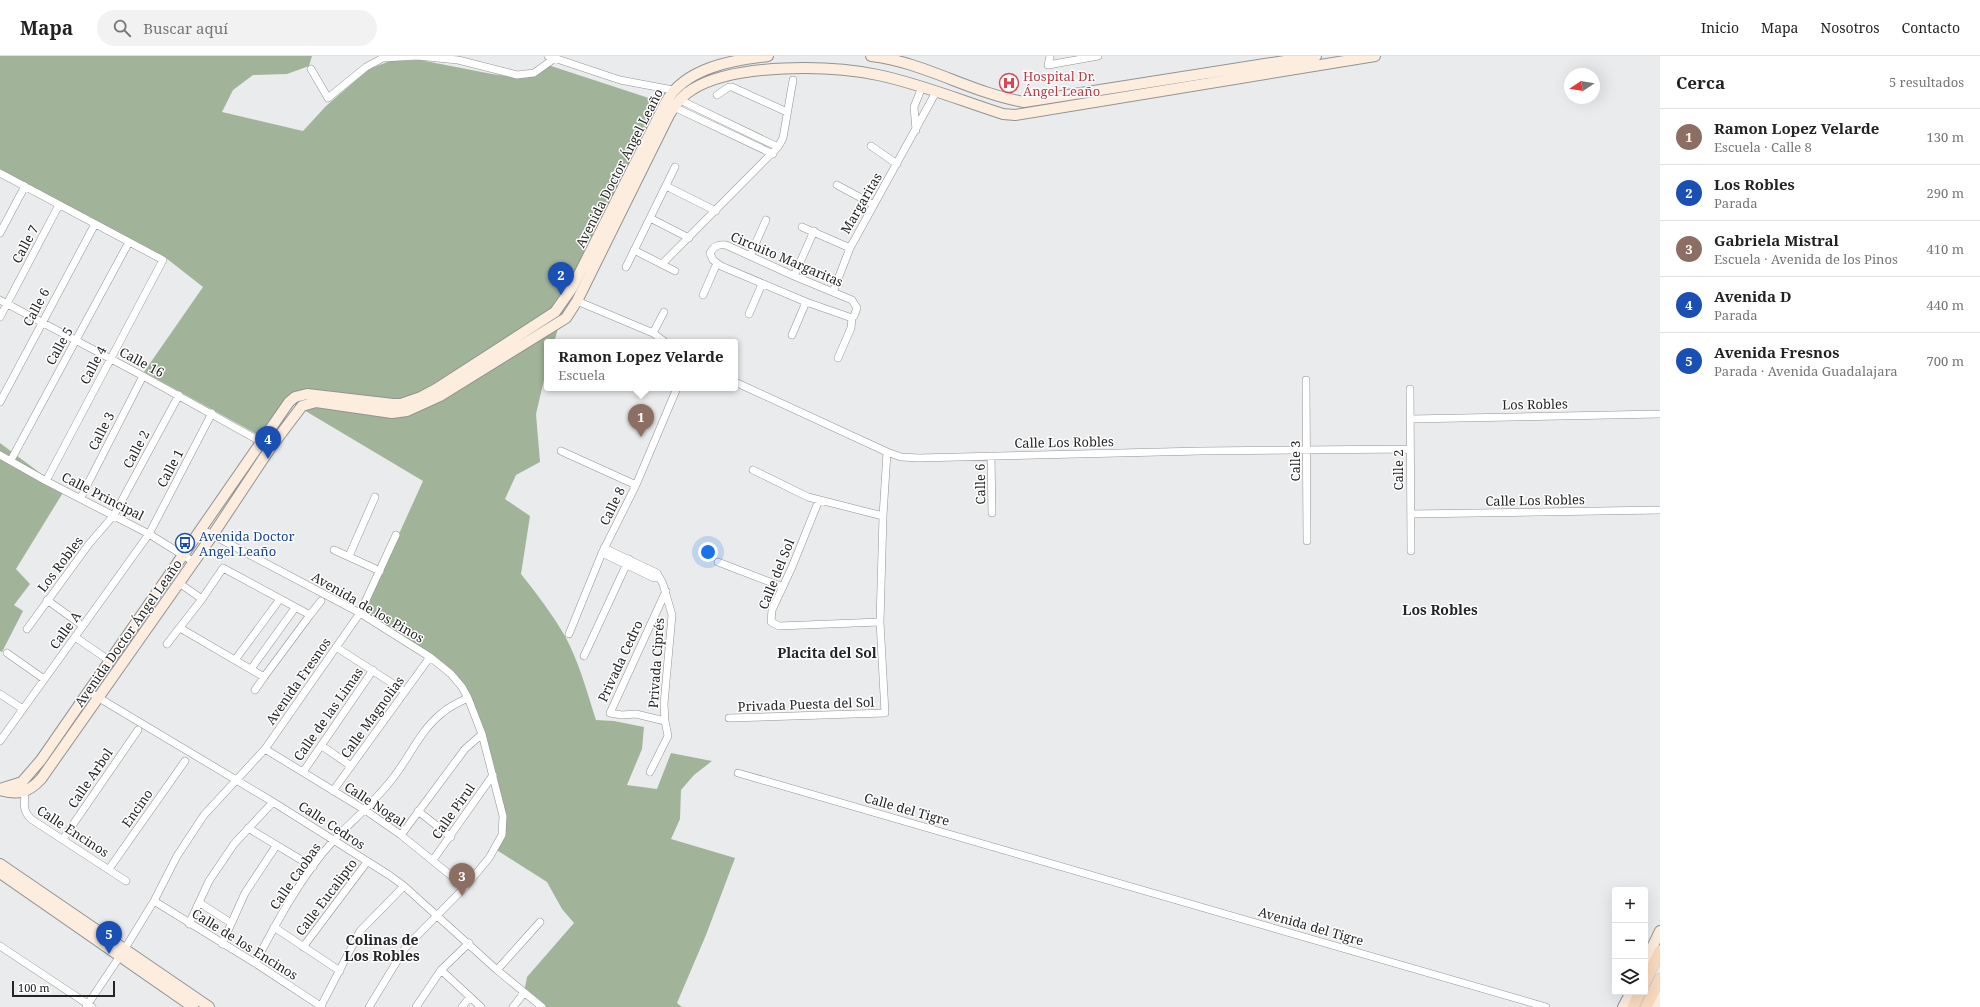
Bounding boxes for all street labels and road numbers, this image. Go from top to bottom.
street label: Avenida Doctor Ángel Leaño [571,85,667,251]
street label: Margaritas [836,169,886,237]
street label: Calle 7 [7,222,43,266]
street label: Circuito Margaritas [728,227,846,291]
street label: Calle 6 [18,285,54,329]
street label: Calle 5 [41,324,77,368]
street label: Calle 4 [75,342,111,387]
street label: Calle 16 [116,343,168,381]
street label: Los Robles [1502,394,1568,414]
street label: Calle 3 [84,409,118,453]
street label: Calle 2 [118,427,154,471]
street label: Calle Los Robles [1014,432,1114,452]
street label: Calle 3 [1286,441,1304,481]
street label: Calle 1 [152,446,188,490]
street label: Calle 2 [1389,450,1407,490]
street label: Calle 6 [971,463,989,505]
street label: Calle Principal [59,468,147,524]
street label: Calle 8 [595,484,629,528]
street label: Calle Los Robles [1485,490,1585,510]
street label: Los Robles [33,532,87,596]
street label: Calle del Sol [754,536,798,612]
street label: Avenida Doctor Ángel Leaño [70,556,186,710]
street label: Avenida de los Pinos [309,567,428,647]
street label: Calle A [45,607,85,653]
street label: Privada Cedro [593,617,647,705]
street label: Privada Ciprés [644,617,668,709]
street label: Avenida Fresnos [261,634,335,728]
street label: Calle de las Limas [289,664,367,764]
street label: Calle Magnolias [336,672,408,762]
street label: Privada Puesta del Sol [737,693,875,715]
street label: Calle Arbol [63,745,117,811]
street label: Calle Nogal [341,778,409,830]
street label: Calle Pirul [427,780,479,842]
street label: Encino [117,785,157,831]
street label: Calle del Tigre [862,788,952,830]
street label: Calle Cedros [295,797,369,853]
street label: Calle Encinos [34,801,113,861]
street label: Calle Caobas [265,839,325,913]
street label: Calle Eucalipto [291,855,361,939]
street label: Avenida del Tigre [1256,902,1366,950]
street label: Calle de los Encinos [189,904,301,984]

